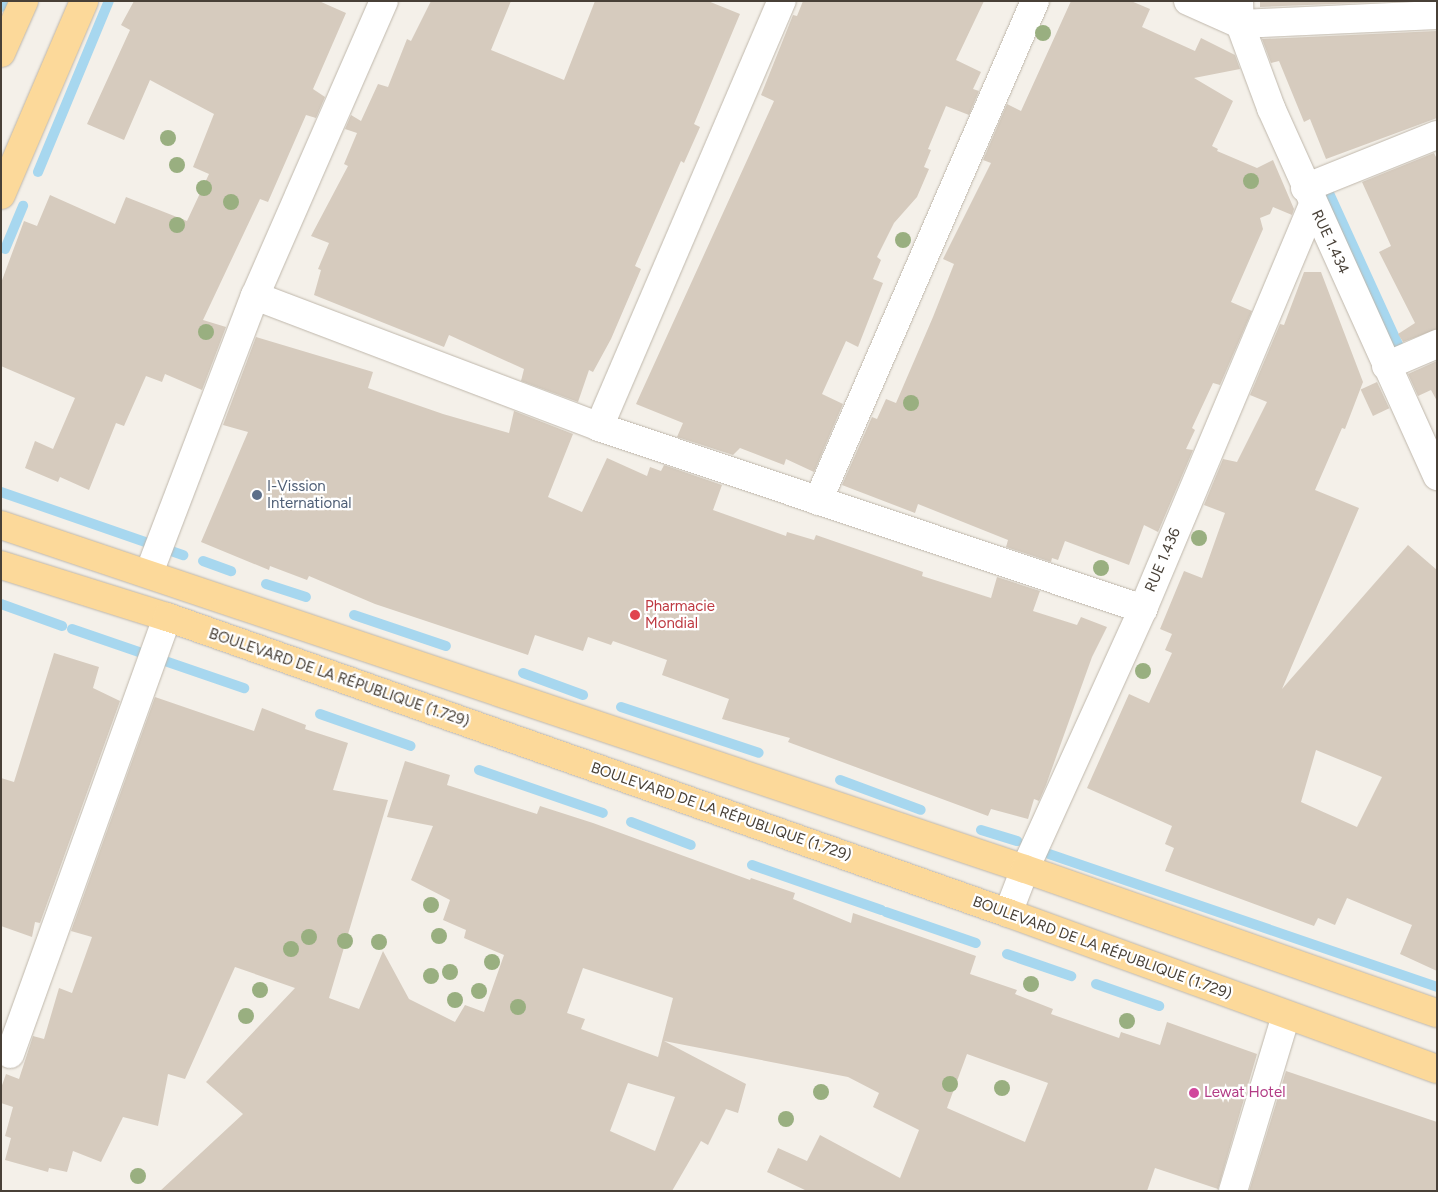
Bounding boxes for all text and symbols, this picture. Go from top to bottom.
street label: RUE 1.434 [1307,207,1353,277]
place label: I-Vission International [267,477,352,512]
marker: I-Vission International [251,489,263,501]
street label: RUE 1.436 [1141,525,1185,595]
place label: Pharmacie Mondial [645,597,715,632]
marker: Pharmacie Mondial [629,609,641,621]
street label: BOULEVARD DE LA RÉPUBLIQUE (1.729) [206,625,472,731]
street label: BOULEVARD DE LA RÉPUBLIQUE (1.729) [588,759,854,865]
street label: BOULEVARD DE LA RÉPUBLIQUE (1.729) [970,893,1234,1003]
place label: Lewat Hotel [1204,1084,1285,1102]
marker: Lewat Hotel [1188,1087,1200,1099]

